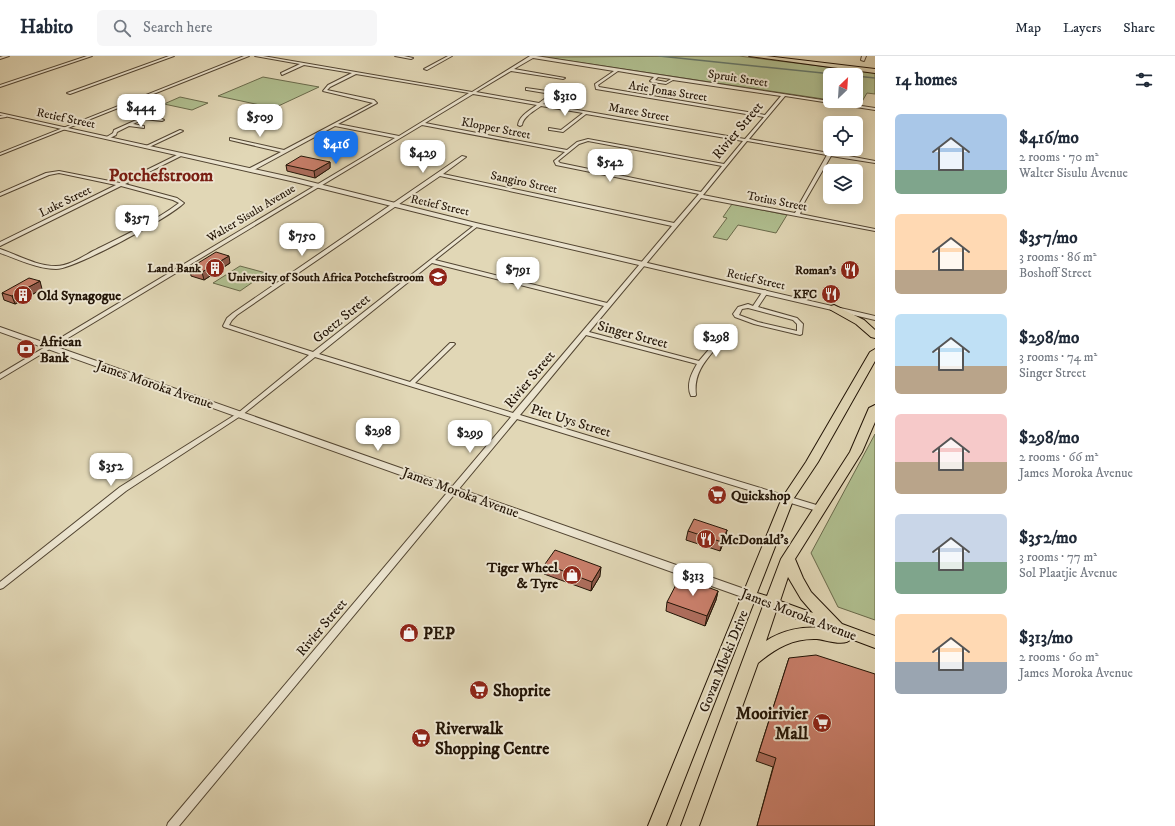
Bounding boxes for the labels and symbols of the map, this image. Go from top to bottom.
street label: Spruit Street [707,66,769,91]
north arrow [823,68,863,108]
street label: Arie Jonas Street [628,78,708,105]
pin: $310 [541,83,589,117]
pin: $444 [117,94,165,128]
street label: Rivier Street [708,98,767,163]
street label: Maree Street [607,100,671,125]
pin: $509 [236,104,284,138]
street label: Retief Street [35,105,97,132]
street label: Klopper Street [460,114,532,143]
pin: $416 [312,131,360,165]
pin: $429 [399,140,447,174]
pin: $542 [586,149,634,183]
district label: Potchefstroom [109,165,214,187]
street label: Sangiro Street [489,168,559,197]
street label: Walter Sisulu Avenue [203,181,298,246]
street label: Luke Street [37,182,94,221]
street label: Totius Street [745,188,809,215]
street label: Retief Street [409,191,471,220]
pin: $357 [113,205,161,239]
pin: $750 [278,223,326,257]
building icon: Land Bank [204,257,226,279]
pin: $791 [494,257,542,291]
restaurant icon: Roman's [839,259,861,281]
place label: Land Bank [148,261,202,276]
place label: Roman's [795,263,836,278]
street label: Retief Street [725,265,787,294]
school or university icon: University of South Africa Potchefstroom [427,266,449,288]
place label: University of South Africa Potchefstroom [227,270,424,285]
restaurant icon: KFC [820,283,842,305]
building icon: Old Synagogue [12,284,34,306]
place label: Old Synagogue [37,287,121,305]
place label: KFC [793,287,817,302]
street label: Goetz Street [309,290,375,348]
street label: Singer Street [596,317,670,353]
pin: $298 [692,324,740,358]
place label: African Bank [39,333,82,367]
bank icon: African Bank [15,338,37,360]
street label: Rivier Street [500,347,559,412]
street label: James Moroka Avenue [92,356,216,414]
street label: Piet Uys Street [528,400,614,442]
pin: $298 [354,418,402,452]
pin: $299 [446,420,494,454]
pin: $352 [87,453,135,487]
street label: James Moroka Avenue [398,463,522,522]
supermarket icon: Quickshop [706,484,728,506]
place label: Quickshop [731,487,791,505]
restaurant icon: McDonald's [695,528,717,550]
place label: McDonald's [720,531,789,549]
place label: Tiger Wheel & Tyre [486,559,559,593]
pin: $313 [669,563,717,597]
shop icon: Tiger Wheel & Tyre [561,564,583,586]
street label: James Moroka Avenue [736,584,859,645]
street label: Rivier Street [292,595,351,660]
street label: Govan Mbeki Drive [695,607,753,715]
shop icon: PEP [398,622,420,644]
place label: PEP [423,623,455,645]
supermarket icon: Shoprite [468,679,490,701]
place label: Shoprite [493,680,551,702]
place label: Mooirivier Mall [736,703,809,745]
supermarket icon: Mooirivier Mall [811,712,833,734]
place label: Riverwalk Shopping Centre [435,718,549,760]
supermarket icon: Riverwalk Shopping Centre [410,727,432,749]

